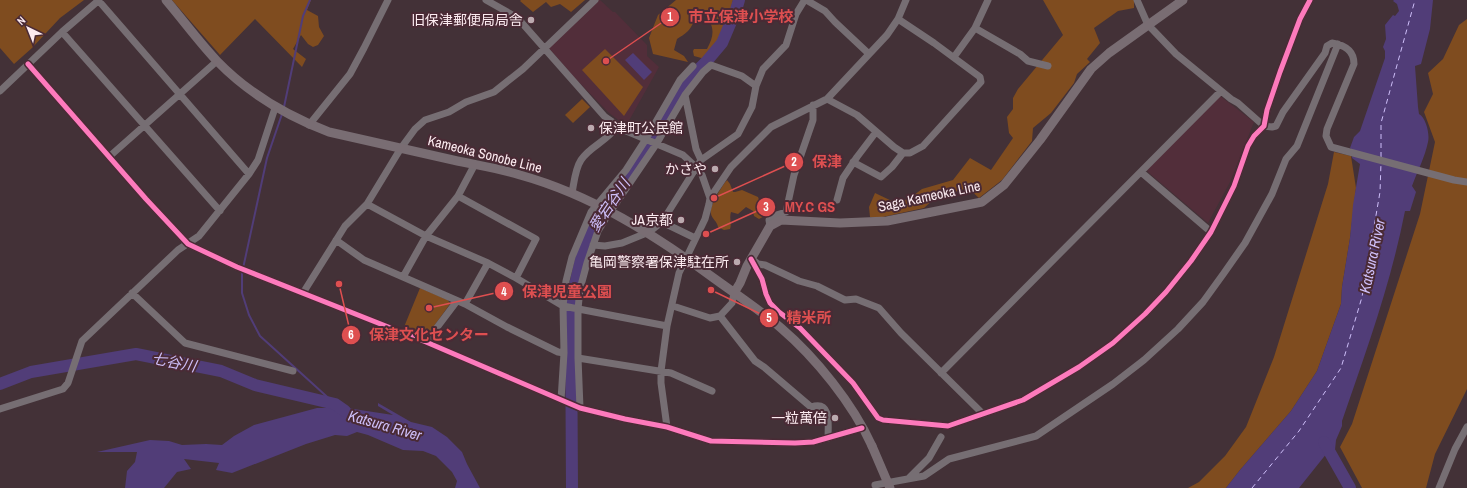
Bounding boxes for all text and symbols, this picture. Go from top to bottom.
callout: 市立保津小学校 [660,4,801,31]
text: 市立保津小学校 [688,6,794,27]
north arrow [8,8,48,48]
text: 1 [667,9,673,25]
place label: 旧保津郵便局局舎 [411,11,523,29]
text: N [14,13,28,28]
marker: 旧保津郵便局局舎 [526,15,536,25]
place label: 保津町公民館 [599,119,683,137]
marker: 保津町公民館 [586,123,596,133]
street label: Kameoka Sonobe Line [426,131,544,177]
callout: 保津 [784,149,850,176]
text: 保津 [812,151,842,172]
text: 2 [791,154,797,170]
place label: かさや [665,160,707,178]
marker: かさや [710,164,720,174]
water label: 愛宕谷川 [584,173,636,236]
street label: Saga Kameoka Line [876,176,982,216]
callout: MY.C GS [756,194,843,221]
text: MY.C GS [785,196,835,217]
text: 3 [763,199,769,215]
place label: JA京都 [632,211,673,229]
marker: JA京都 [676,215,686,225]
water label: Katsura River [1354,216,1390,295]
place label: 亀岡警察署保津駐在所 [589,253,729,271]
marker: 亀岡警察署保津駐在所 [732,257,742,267]
callout: 保津児童公園 [494,278,620,305]
text: 保津児童公園 [522,281,612,302]
text: 4 [501,284,507,300]
callout: 精米所 [759,304,840,331]
text: 精米所 [786,307,832,328]
text: 5 [766,310,772,326]
callout: 保津文化センター [341,322,497,349]
text: 保津文化センター [369,324,489,345]
text: 6 [348,327,354,343]
water label: 七谷川 [150,347,200,377]
water label: Katsura River [346,405,425,446]
place label: 一粒萬倍 [771,409,827,427]
marker: 一粒萬倍 [830,413,840,423]

